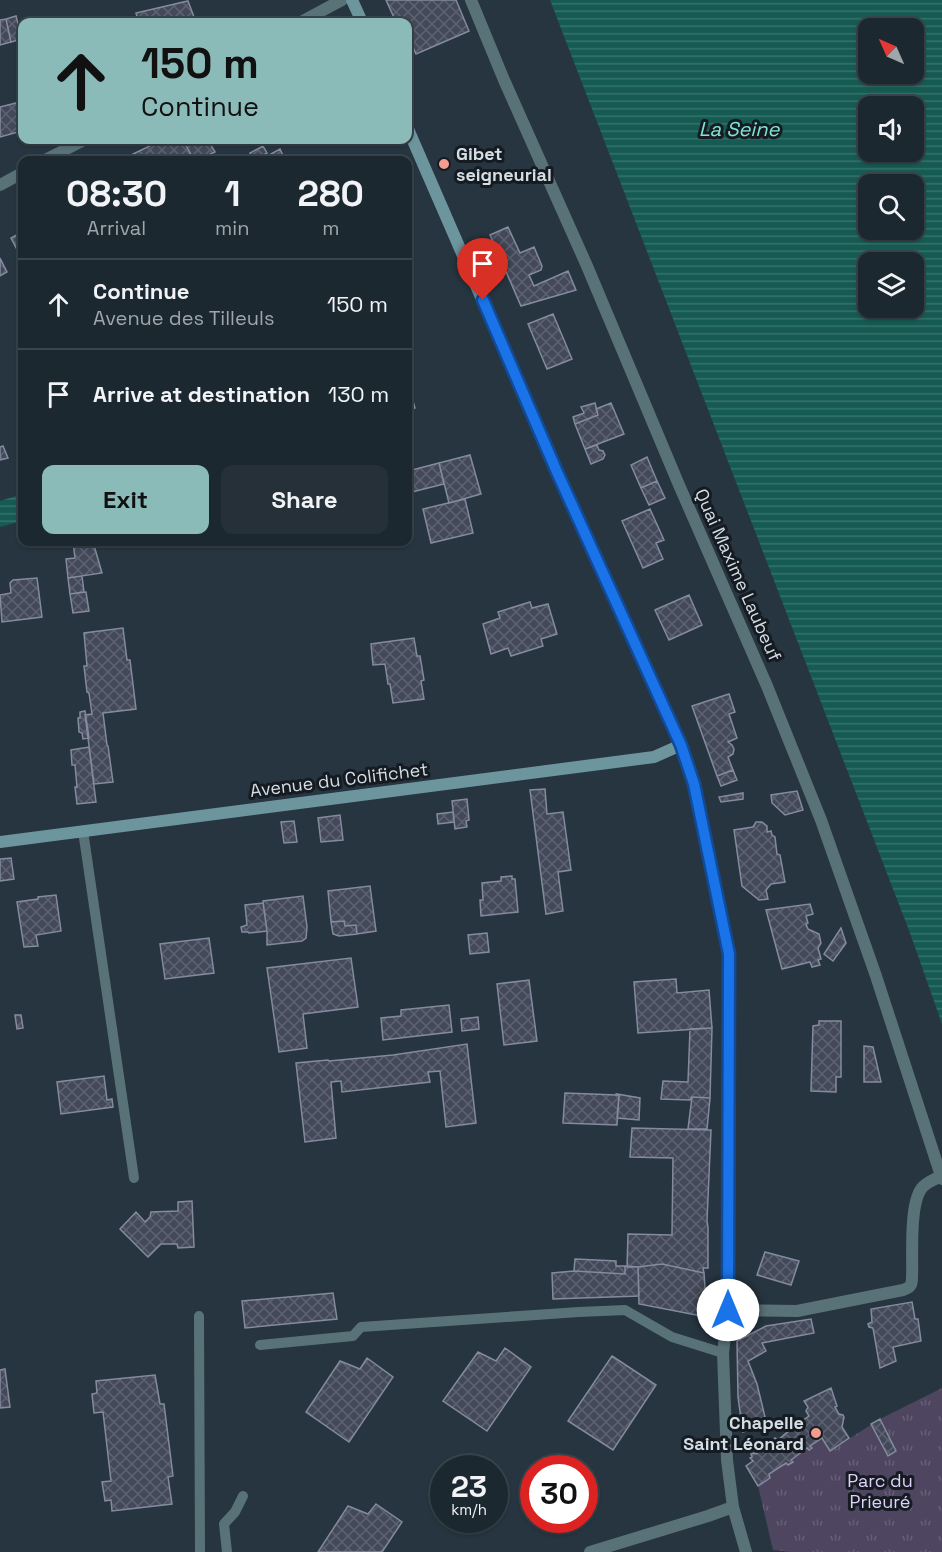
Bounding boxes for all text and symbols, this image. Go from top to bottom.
north arrow [858,18,924,84]
map controls [858,18,924,318]
text: 150 m [141,37,259,90]
icon: ahead [42,42,120,120]
text: Continue [141,89,259,124]
button: sound [858,96,924,162]
water label: La Seine [699,116,780,142]
place label: Gibet seigneurial [456,142,552,186]
marker: Gibet seigneurial [437,157,451,171]
text: 08:30 [66,171,167,217]
text: 1 [224,171,240,217]
text: 280 [298,171,364,217]
button: search [858,174,924,240]
text: Arrival [87,215,146,241]
text: min [215,215,249,241]
text: m [322,215,339,241]
pin [457,238,508,300]
icon: arrive [466,247,499,280]
button: layers [858,252,924,318]
text: Continue [93,277,189,305]
icon: ahead [42,288,75,321]
text: 150 m [327,290,388,318]
text: Avenue des Tilleuls [93,305,274,331]
icon: arrive [42,378,75,411]
text: Arrive at destination [93,380,310,408]
text: 130 m [328,380,389,408]
button: Exit [42,465,209,534]
button: Share [221,465,388,534]
street label: Quai Maxime Laubeuf [690,485,787,665]
street label: Avenue du Colifichet [249,757,429,802]
position arrow [696,1278,760,1342]
place label: Chapelle Saint Léonard [683,1411,804,1455]
marker: Chapelle Saint Léonard [809,1426,823,1440]
speed limit sign: 30 [520,1455,598,1533]
text: 23 [451,1467,487,1506]
park label: Parc du Prieuré [847,1469,913,1513]
text: km/h [451,1500,487,1519]

